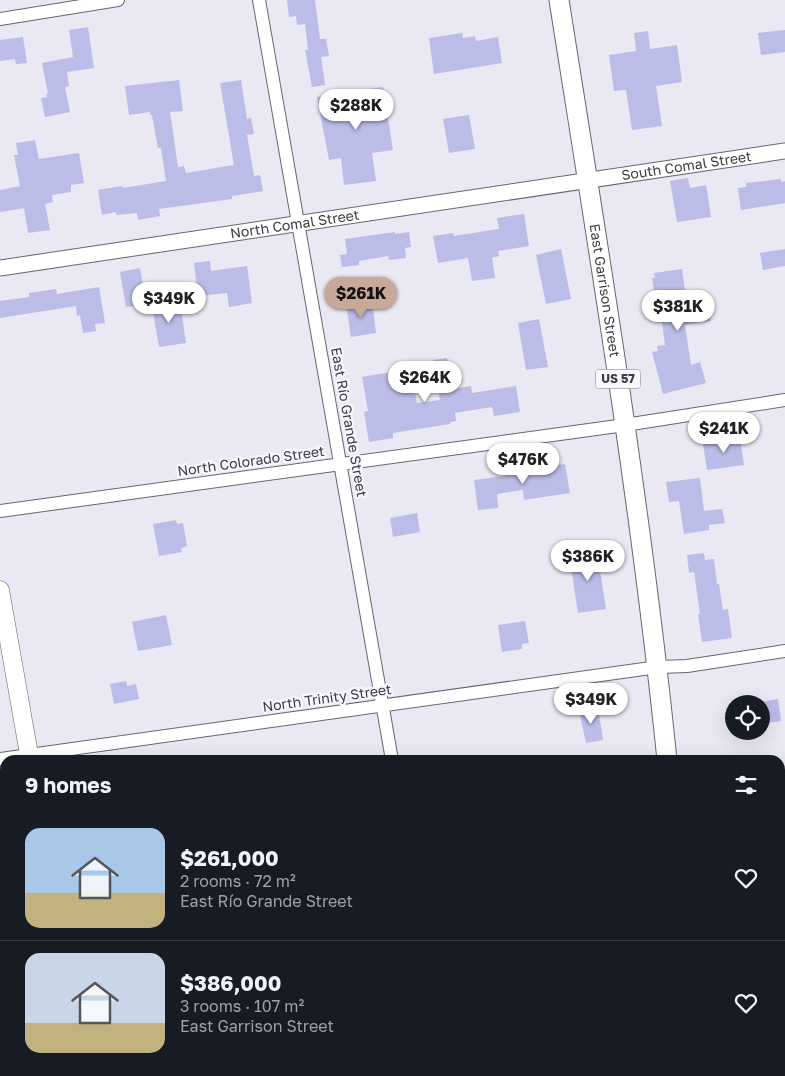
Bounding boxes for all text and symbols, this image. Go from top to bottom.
pin: $288K [321,88,391,131]
text: $288K [330,95,382,115]
street label: South Comal Street [620,147,753,183]
street label: North Comal Street [229,206,360,242]
street label: East Garrison Street [587,222,624,358]
pin: $261K [326,276,396,319]
pin: $349K [134,282,204,324]
text: $261K [336,283,386,303]
text: $349K [143,288,195,308]
pin: $381K [643,290,713,332]
text: $381K [653,296,703,316]
street label: East Río Grande Street [328,346,371,498]
pin: $264K [390,360,460,403]
text: $264K [399,367,451,387]
road number: US 57 [596,369,640,388]
pin: $241K [689,412,759,454]
text: $241K [699,418,749,438]
street label: North Colorado Street [176,442,326,479]
pin: $476K [488,442,558,485]
text: $476K [497,449,549,469]
pin: $386K [553,540,623,582]
text: $386K [562,546,614,566]
street label: North Trinity Street [261,680,393,715]
pin: $349K [556,682,626,725]
text: $349K [565,689,617,709]
map controls [725,695,770,740]
button: locate [725,695,770,740]
icon: filters [732,771,760,799]
text: 9 homes [25,772,111,798]
text: $261,000 [180,845,279,871]
icon: home [65,848,125,908]
icon: heart [732,864,760,892]
text: 2 rooms · 72 m² [180,871,296,891]
text: East Río Grande Street [180,891,353,911]
text: $386,000 [180,970,281,996]
icon: home [65,973,125,1033]
icon: heart [732,989,760,1017]
text: 3 rooms · 107 m² [180,996,304,1016]
text: East Garrison Street [180,1016,334,1036]

